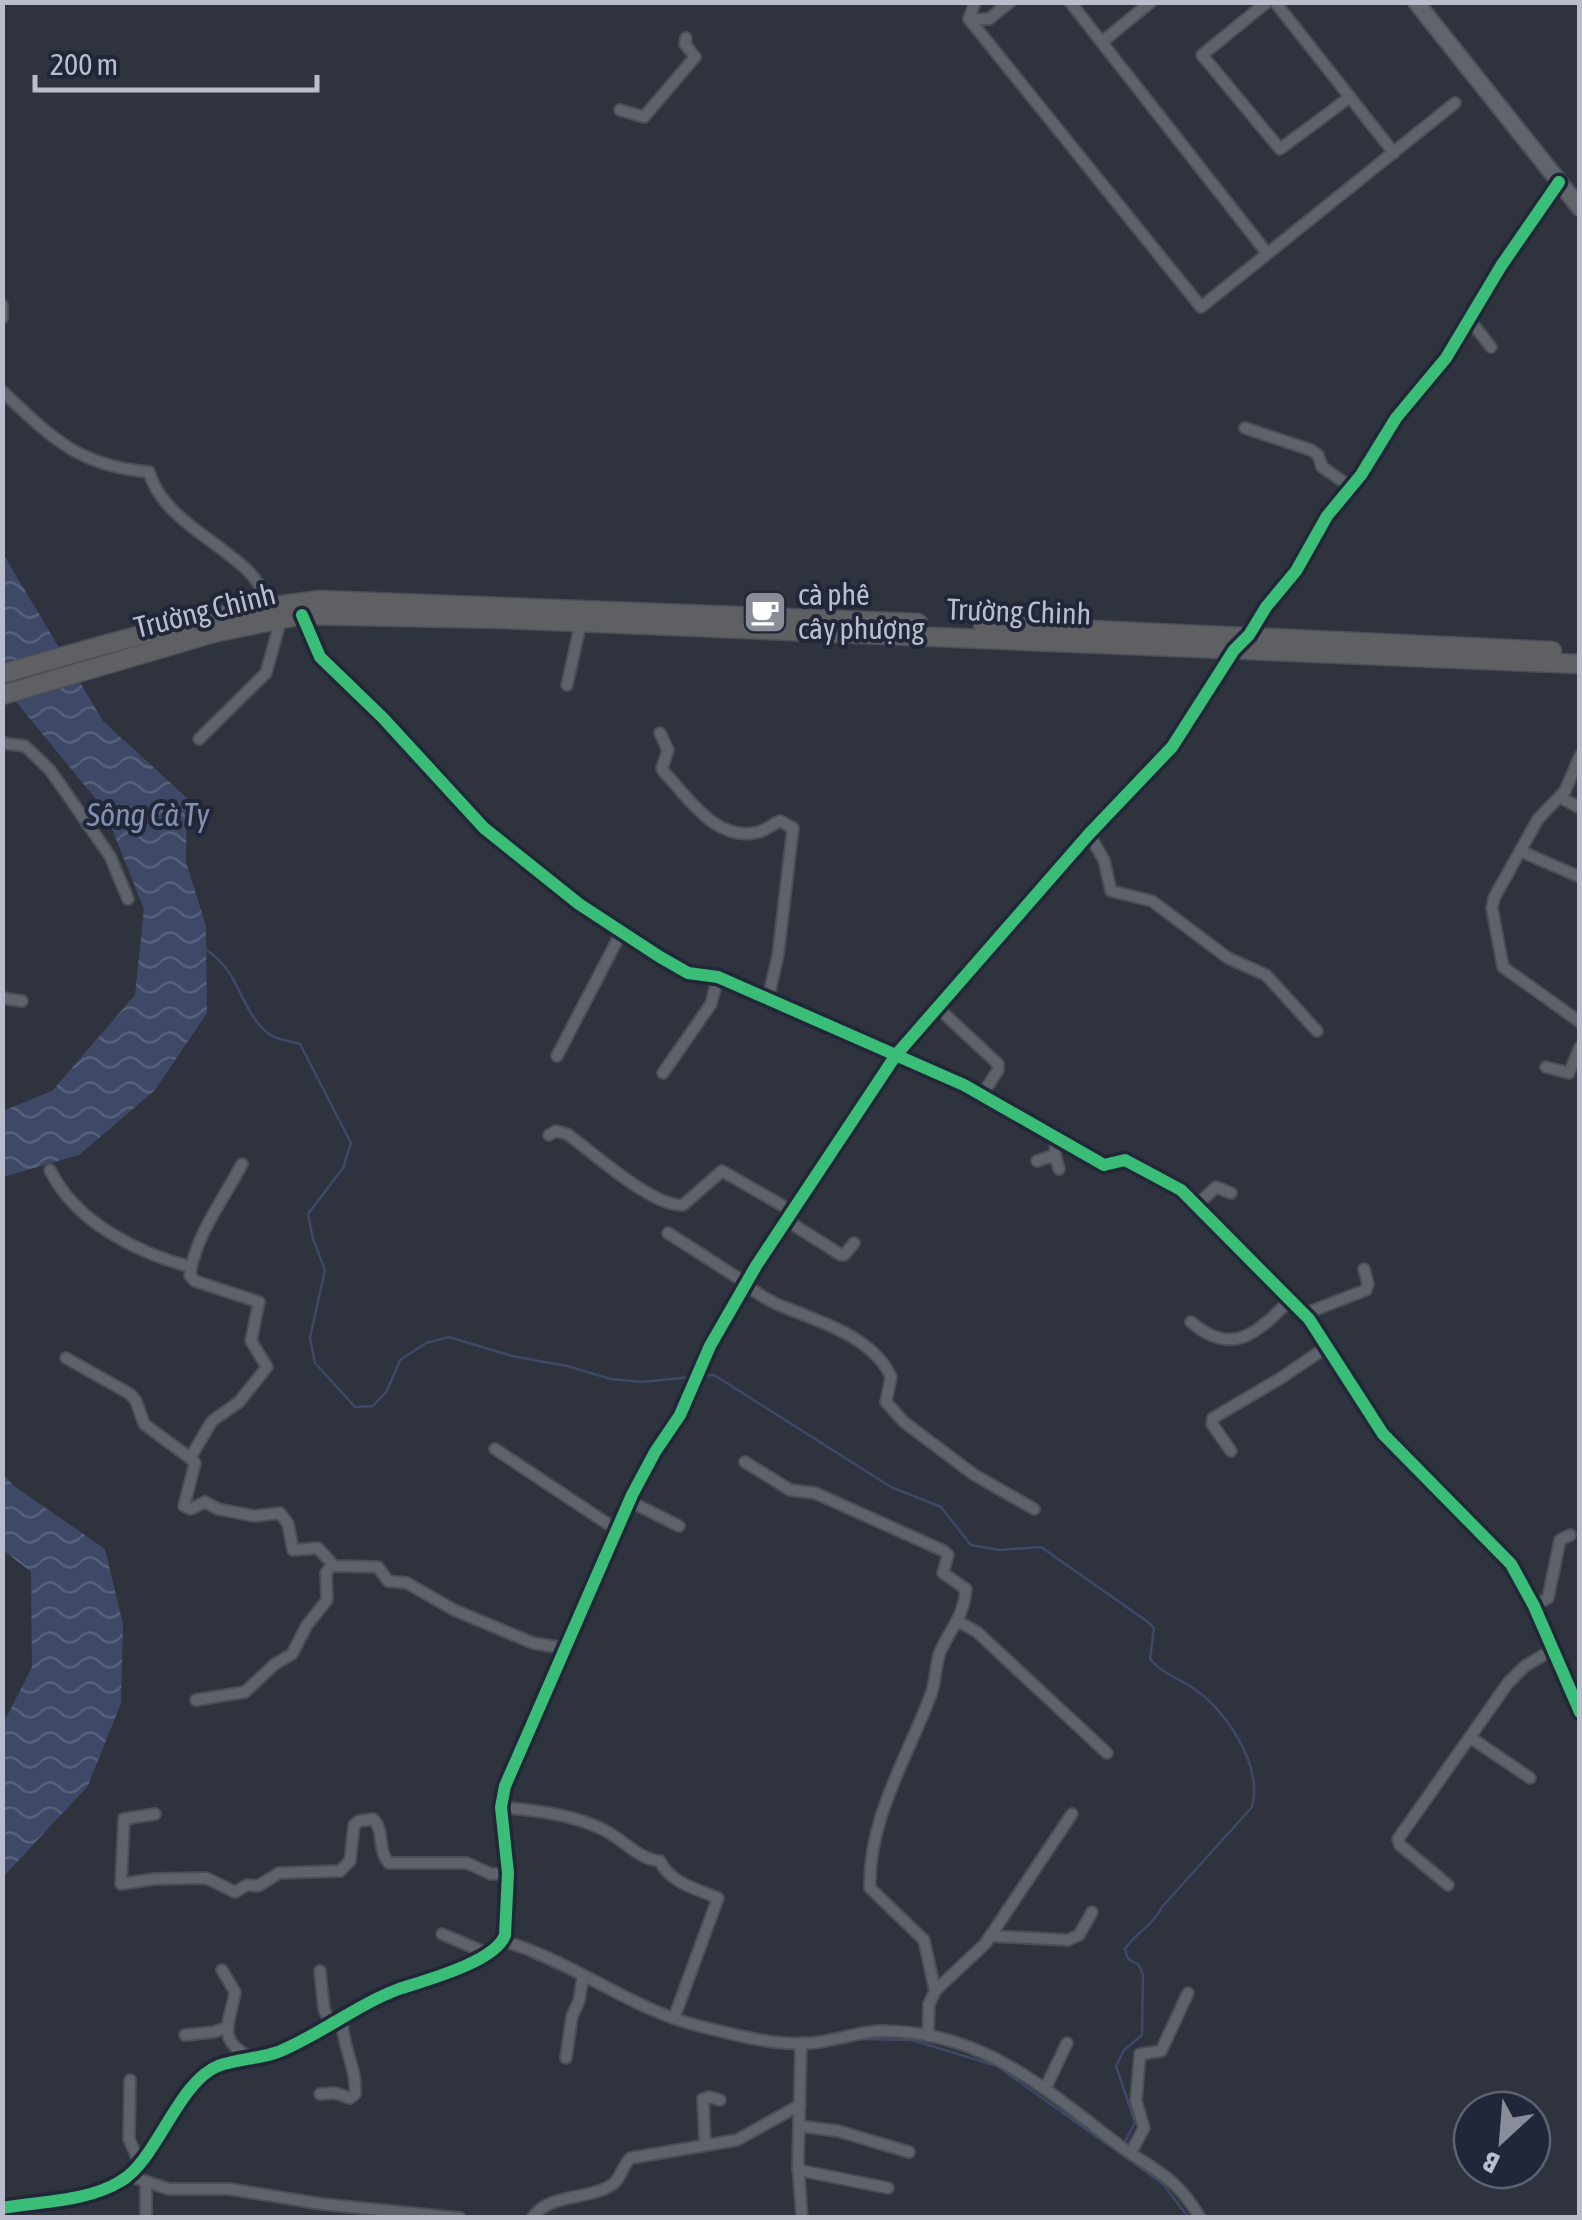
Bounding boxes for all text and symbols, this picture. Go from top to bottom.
scale bar [35,30,318,92]
text: 200 m [50,47,118,81]
street label: Trường Chinh [131,576,279,644]
place label: cà phê cây phượng [798,577,924,645]
cafe icon: cà phê cây phượng [742,589,788,635]
street label: Trường Chinh [946,591,1092,631]
water label: Sông Cà Ty [85,796,210,833]
north arrow [1452,2090,1552,2190]
text: B [1477,2145,1504,2180]

